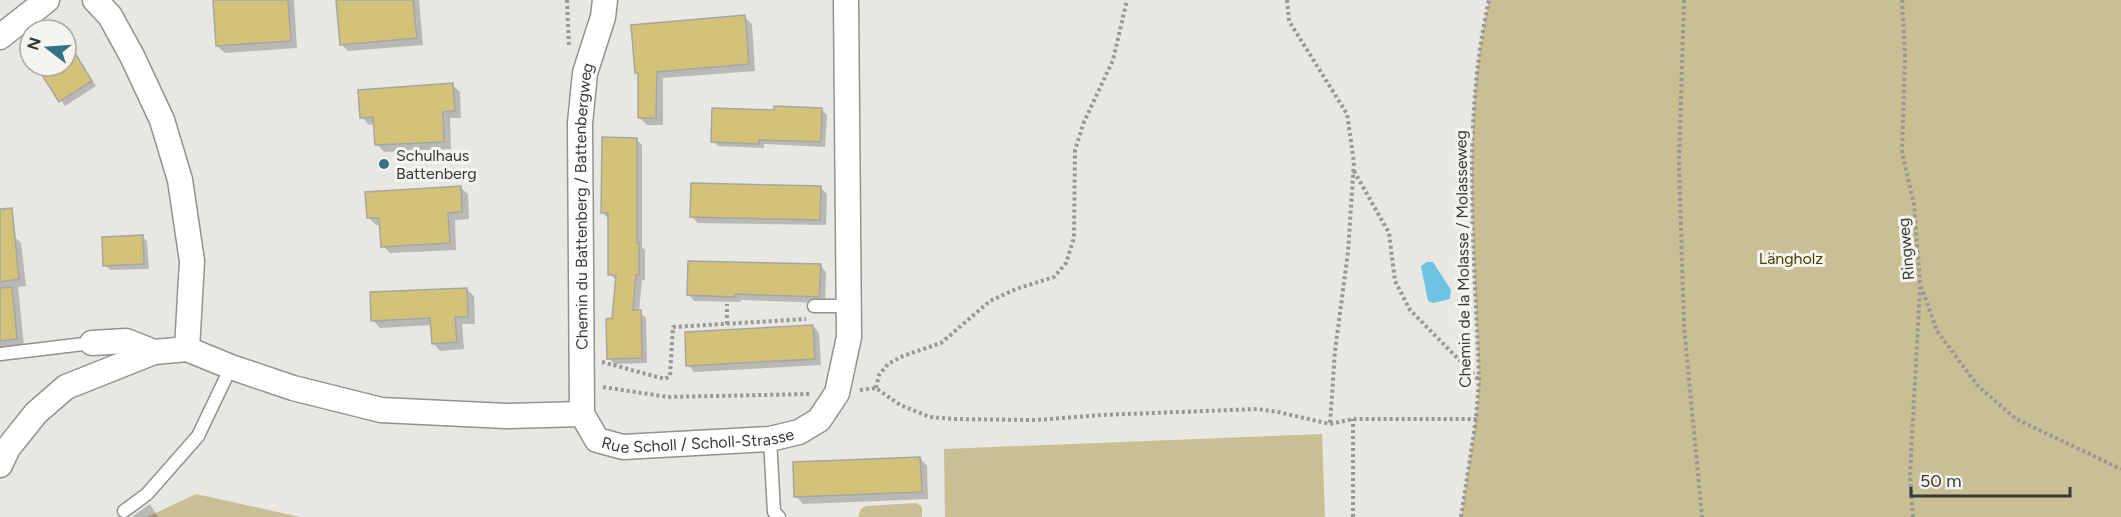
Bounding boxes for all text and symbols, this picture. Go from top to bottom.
north arrow [18,18,78,78]
text: N [23,35,45,52]
street label: Chemin du Battenberg / Battenbergweg [570,60,597,350]
street label: Chemin de la Molasse / Molasseweg [1451,130,1475,388]
place label: Schulhaus Battenberg [396,146,477,183]
marker: Schulhaus Battenberg [377,157,391,171]
street label: Ringweg [1894,217,1918,281]
park label: Längholz [1759,249,1823,268]
street label: Rue Scholl / Scholl-Strasse [600,424,796,457]
scale bar [1911,460,2070,498]
text: 50 m [1920,470,1962,492]

